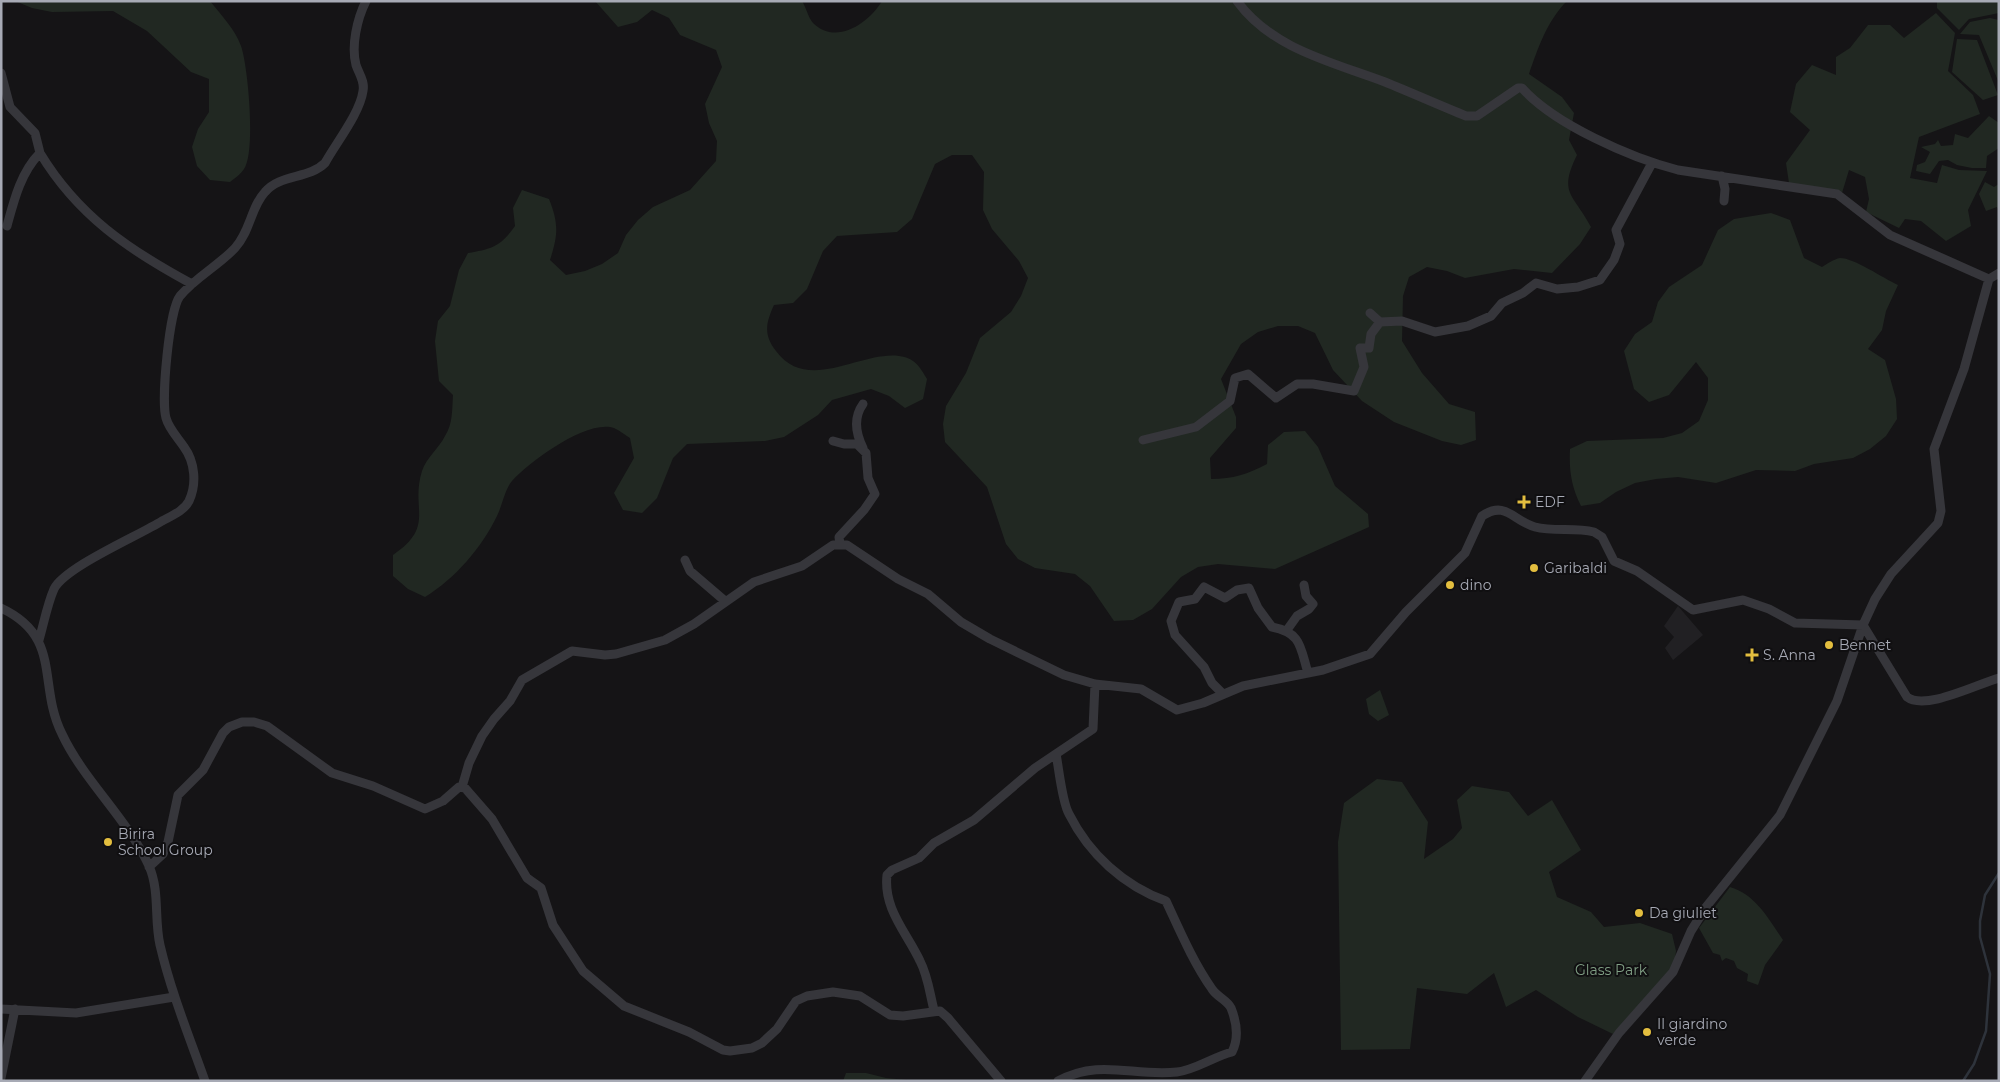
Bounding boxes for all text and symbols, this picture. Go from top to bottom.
place label: EDF [1535,493,1565,511]
marker: EDF [1517,495,1531,509]
place label: Garibaldi [1544,559,1607,577]
marker: Garibaldi [1528,562,1540,574]
place label: dino [1460,576,1492,594]
marker: dino [1444,579,1456,591]
place label: Bennet [1839,636,1891,654]
marker: Bennet [1823,639,1835,651]
place label: S. Anna [1763,646,1816,664]
marker: S. Anna [1745,648,1759,662]
place label: Birira School Group [118,825,213,859]
marker: Birira School Group [102,836,114,848]
place label: Da giuliet [1649,904,1717,922]
marker: Da giuliet [1633,907,1645,919]
park label: Glass Park [1575,961,1648,979]
place label: Il giardino verde [1657,1015,1727,1049]
marker: Il giardino verde [1641,1026,1653,1038]

